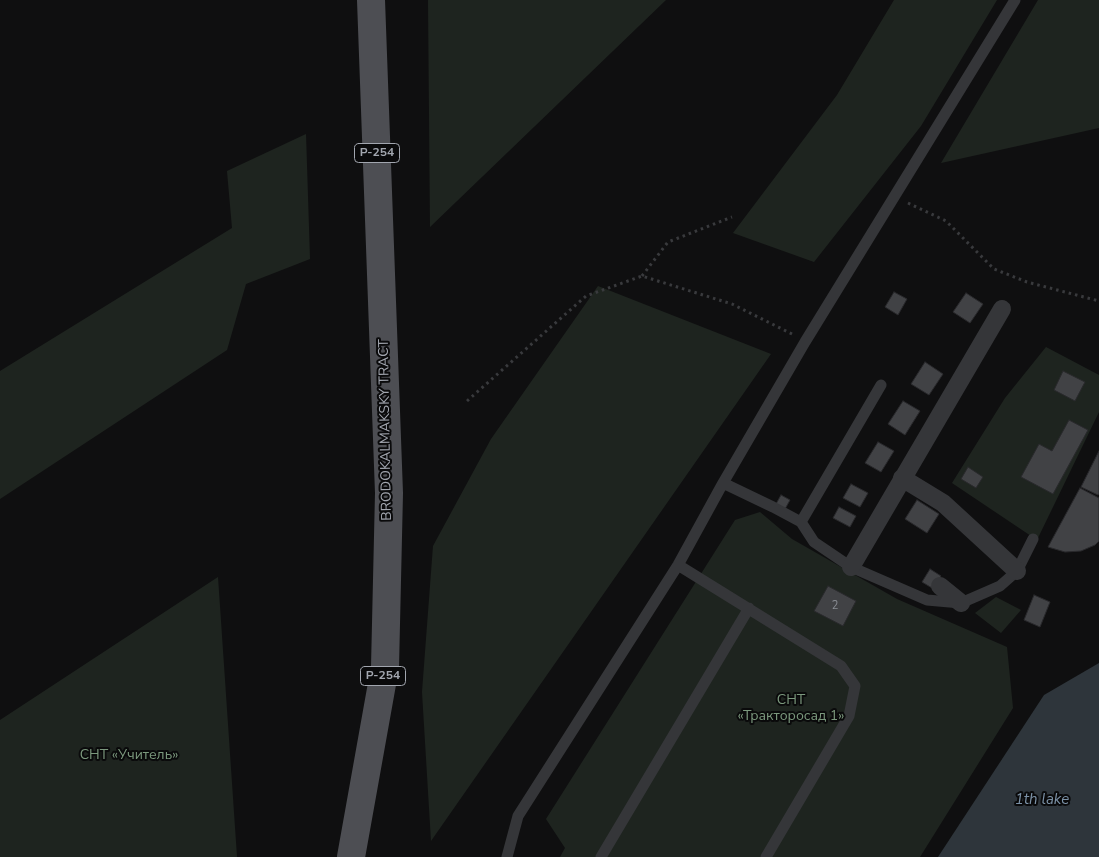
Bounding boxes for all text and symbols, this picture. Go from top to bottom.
road number: Р-254 [354,144,400,162]
street label: BRODOKALMAKSKY TRACT [376,339,396,521]
house number: 2 [832,599,838,613]
road number: Р-254 [360,666,406,686]
park label: СНТ «Тракторосад 1» [738,693,844,726]
park label: СНТ «Учитель» [80,748,178,764]
water label: 1th lake [1015,791,1069,809]

